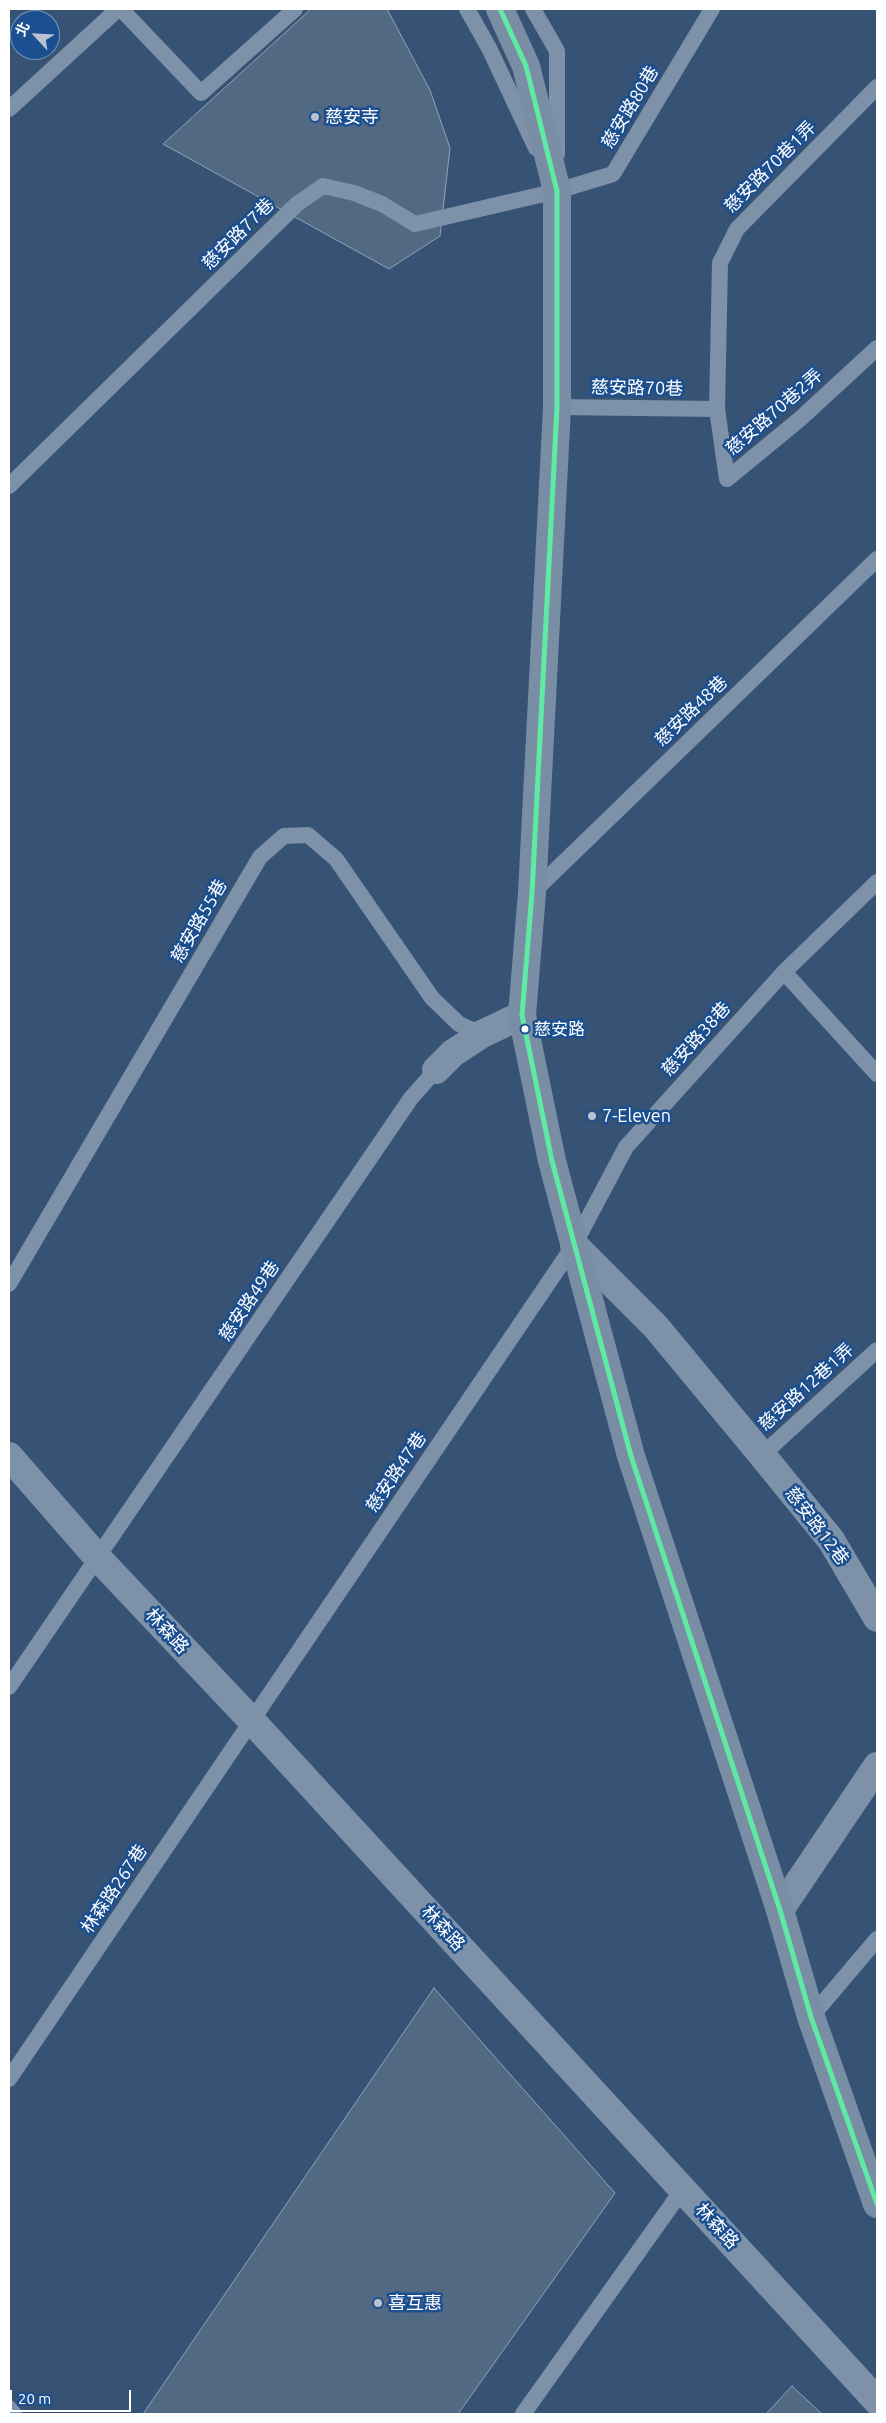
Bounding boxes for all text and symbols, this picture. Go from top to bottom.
north arrow [10,10,60,60]
text: 北 [12,19,33,39]
street label: 慈安路80巷 [597,62,663,152]
place label: 慈安寺 [325,106,379,128]
marker: 慈安寺 [309,111,321,123]
street label: 慈安路70巷1弄 [720,117,820,217]
street label: 慈安路77巷 [198,194,278,274]
street label: 慈安路70巷2弄 [721,364,827,460]
street label: 慈安路70巷 [591,376,683,400]
street label: 慈安路48巷 [650,671,732,751]
street label: 慈安路55巷 [167,876,231,966]
street label: 慈安路38巷 [657,997,735,1081]
place label: 慈安路 [534,1019,585,1039]
marker: 慈安路 [520,1024,530,1034]
place label: 7-Eleven [602,1105,671,1127]
marker: 7-Eleven [586,1110,598,1122]
street label: 慈安路49巷 [214,1257,284,1345]
street label: 慈安路12巷1弄 [754,1339,858,1435]
street label: 慈安路47巷 [361,1428,431,1516]
street label: 慈安路12巷 [781,1483,853,1569]
street label: 林森路 [141,1604,193,1658]
street label: 林森路267巷 [76,1840,152,1938]
street label: 林森路 [417,1901,469,1955]
street label: 林森路 [691,2199,743,2253]
place label: 喜互惠 [388,2292,442,2314]
marker: 喜互惠 [372,2297,384,2309]
scale bar [12,2380,134,2412]
text: 20 m [18,2390,51,2407]

